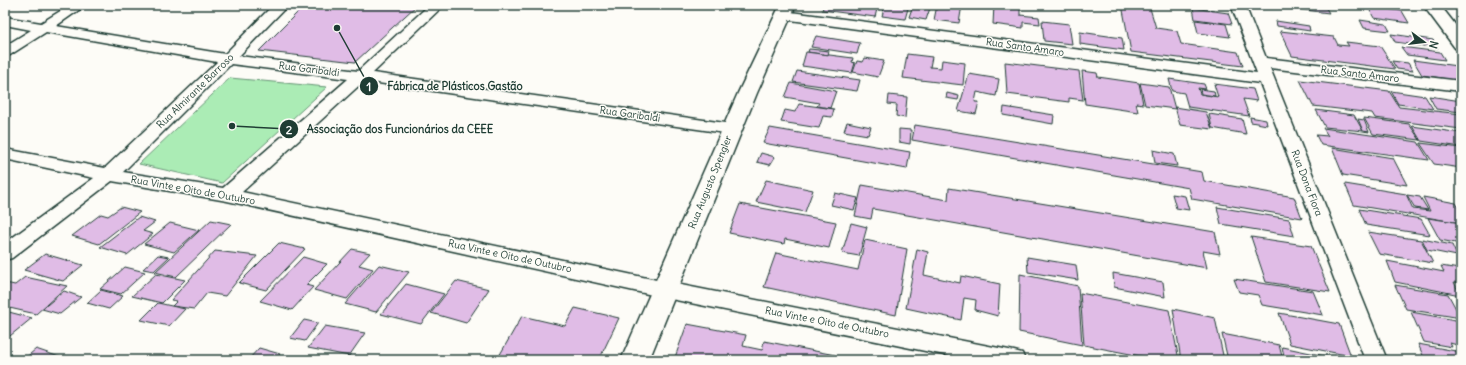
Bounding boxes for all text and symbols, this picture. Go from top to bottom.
north arrow [1404,22,1444,62]
street label: Rua Santo Amaro [985,35,1065,59]
text: N [1426,39,1441,50]
street label: Rua Almirante Barroso [154,50,237,131]
street label: Rua Garibaldi [278,59,340,79]
street label: Rua Santo Amaro [1320,63,1400,85]
callout: Fábrica de Plásticos Gastão [359,75,530,98]
text: 1 [367,79,371,94]
text: Fábrica de Plásticos Gastão [387,79,523,93]
street label: Rua Garibaldi [599,103,661,125]
callout: Associação dos Funcionários da CEEE [279,118,501,141]
text: 2 [286,122,293,137]
text: Associação dos Funcionários da CEEE [307,122,494,137]
street label: Rua Augusto Spengler [685,133,735,231]
street label: Rua Dona Flora [1288,148,1326,218]
street label: Rua Vinte e Oito de Outubro [130,173,257,207]
street label: Rua Vinte e Oito de Outubro [447,237,573,276]
street label: Rua Vinte e Oito de Outubro [764,304,890,340]

